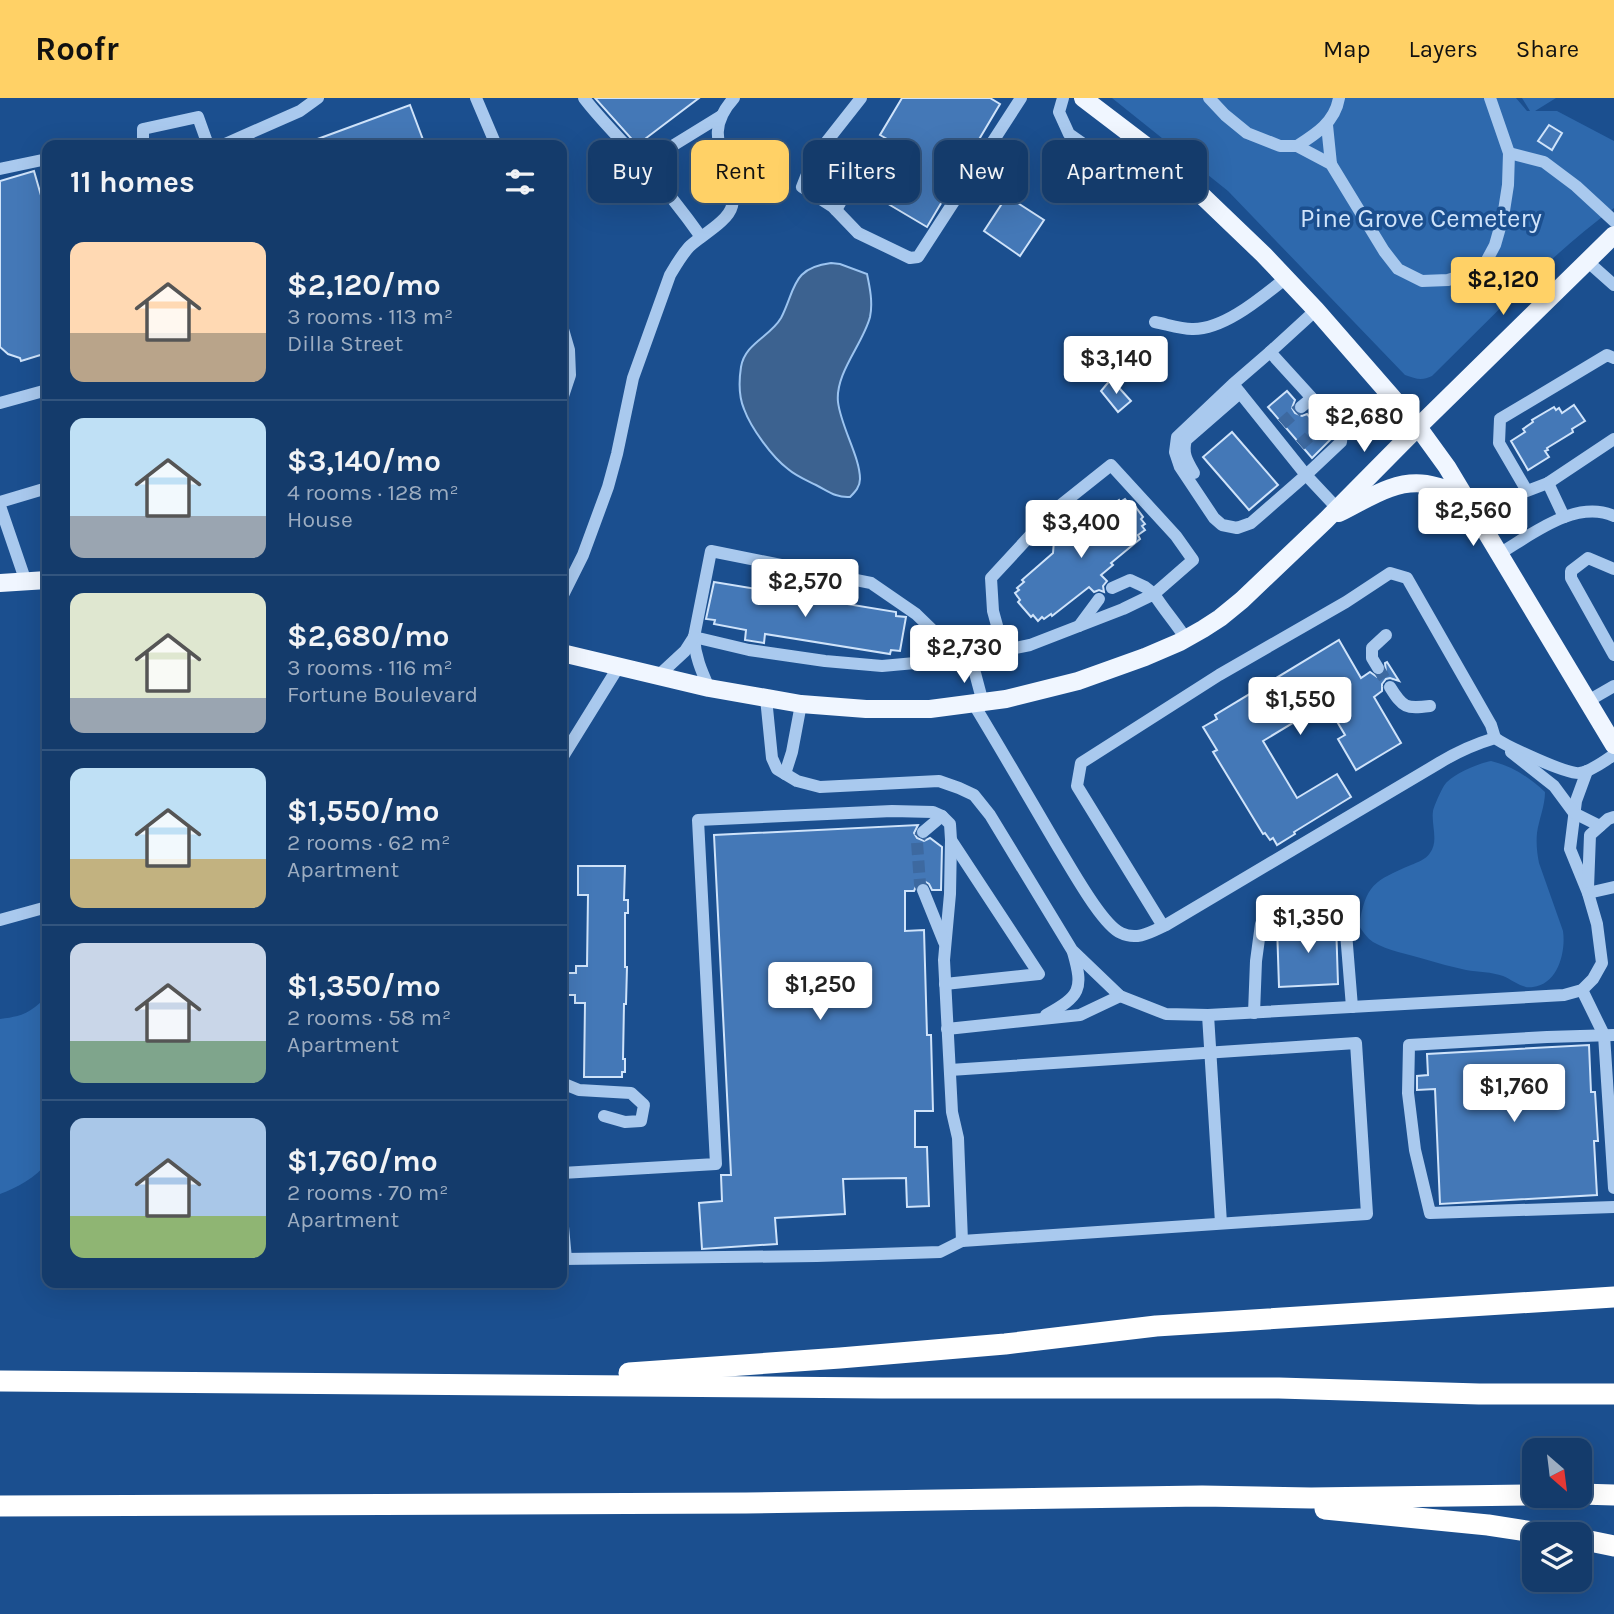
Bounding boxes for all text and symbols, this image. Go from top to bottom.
text: Roofr [35,30,119,68]
text: Map [1323,35,1371,63]
text: Layers [1409,35,1478,63]
text: Share [1516,35,1579,63]
chip: Buy [588,140,677,203]
chip: Rent [691,140,789,203]
chip: Filters [803,140,920,203]
chip: New [934,140,1028,203]
chip: Apartment [1042,140,1207,203]
icon: filters [501,163,539,201]
text: 11 homes [70,164,195,200]
park label: Pine Grove Cemetery [1300,203,1542,234]
pin: $2,120 [1446,258,1560,317]
text: $2,120 [1467,266,1539,293]
text: $2,120/mo [287,267,441,303]
icon: home [126,270,210,354]
text: 3 rooms · 113 m² [287,303,453,330]
text: Dilla Street [287,330,403,357]
pin: $3,140 [1059,336,1173,396]
text: $3,140 [1080,345,1152,372]
pin: $2,680 [1307,394,1421,454]
text: $2,680 [1325,403,1403,430]
text: $3,140/mo [287,443,441,479]
icon: home [126,446,210,530]
text: 4 rooms · 128 m² [287,479,459,506]
pin: $2,560 [1416,489,1530,548]
text: $2,560 [1434,497,1512,524]
pin: $3,400 [1024,500,1138,560]
text: House [287,506,353,533]
text: $3,400 [1042,509,1120,536]
pin: $2,570 [748,560,862,619]
text: $2,570 [768,568,842,595]
text: $2,680/mo [287,618,450,654]
icon: home [126,621,210,705]
pin: $2,730 [907,626,1021,685]
text: $2,730 [926,634,1002,661]
text: 3 rooms · 116 m² [287,654,453,681]
pin: $1,550 [1243,678,1357,737]
text: Fortune Boulevard [287,681,478,708]
text: $1,550 [1264,686,1336,713]
text: $1,550/mo [287,793,439,829]
icon: home [126,796,210,880]
text: 2 rooms · 62 m² [287,829,451,856]
text: Apartment [287,856,399,883]
pin: $1,350 [1251,896,1365,955]
text: $1,350 [1272,904,1344,931]
pin: $1,250 [763,962,877,1022]
text: $1,350/mo [287,968,441,1004]
icon: home [126,971,210,1055]
text: $1,250 [784,971,856,998]
text: 2 rooms · 58 m² [287,1004,451,1031]
text: Apartment [287,1031,399,1058]
pin: $1,760 [1457,1065,1571,1124]
text: $1,760 [1479,1073,1549,1100]
text: $1,760/mo [287,1143,438,1179]
icon: home [126,1146,210,1230]
text: 2 rooms · 70 m² [287,1179,449,1206]
text: Apartment [287,1206,399,1233]
north arrow [1522,1438,1592,1508]
map controls [1522,1438,1592,1592]
button: layers [1522,1522,1592,1592]

